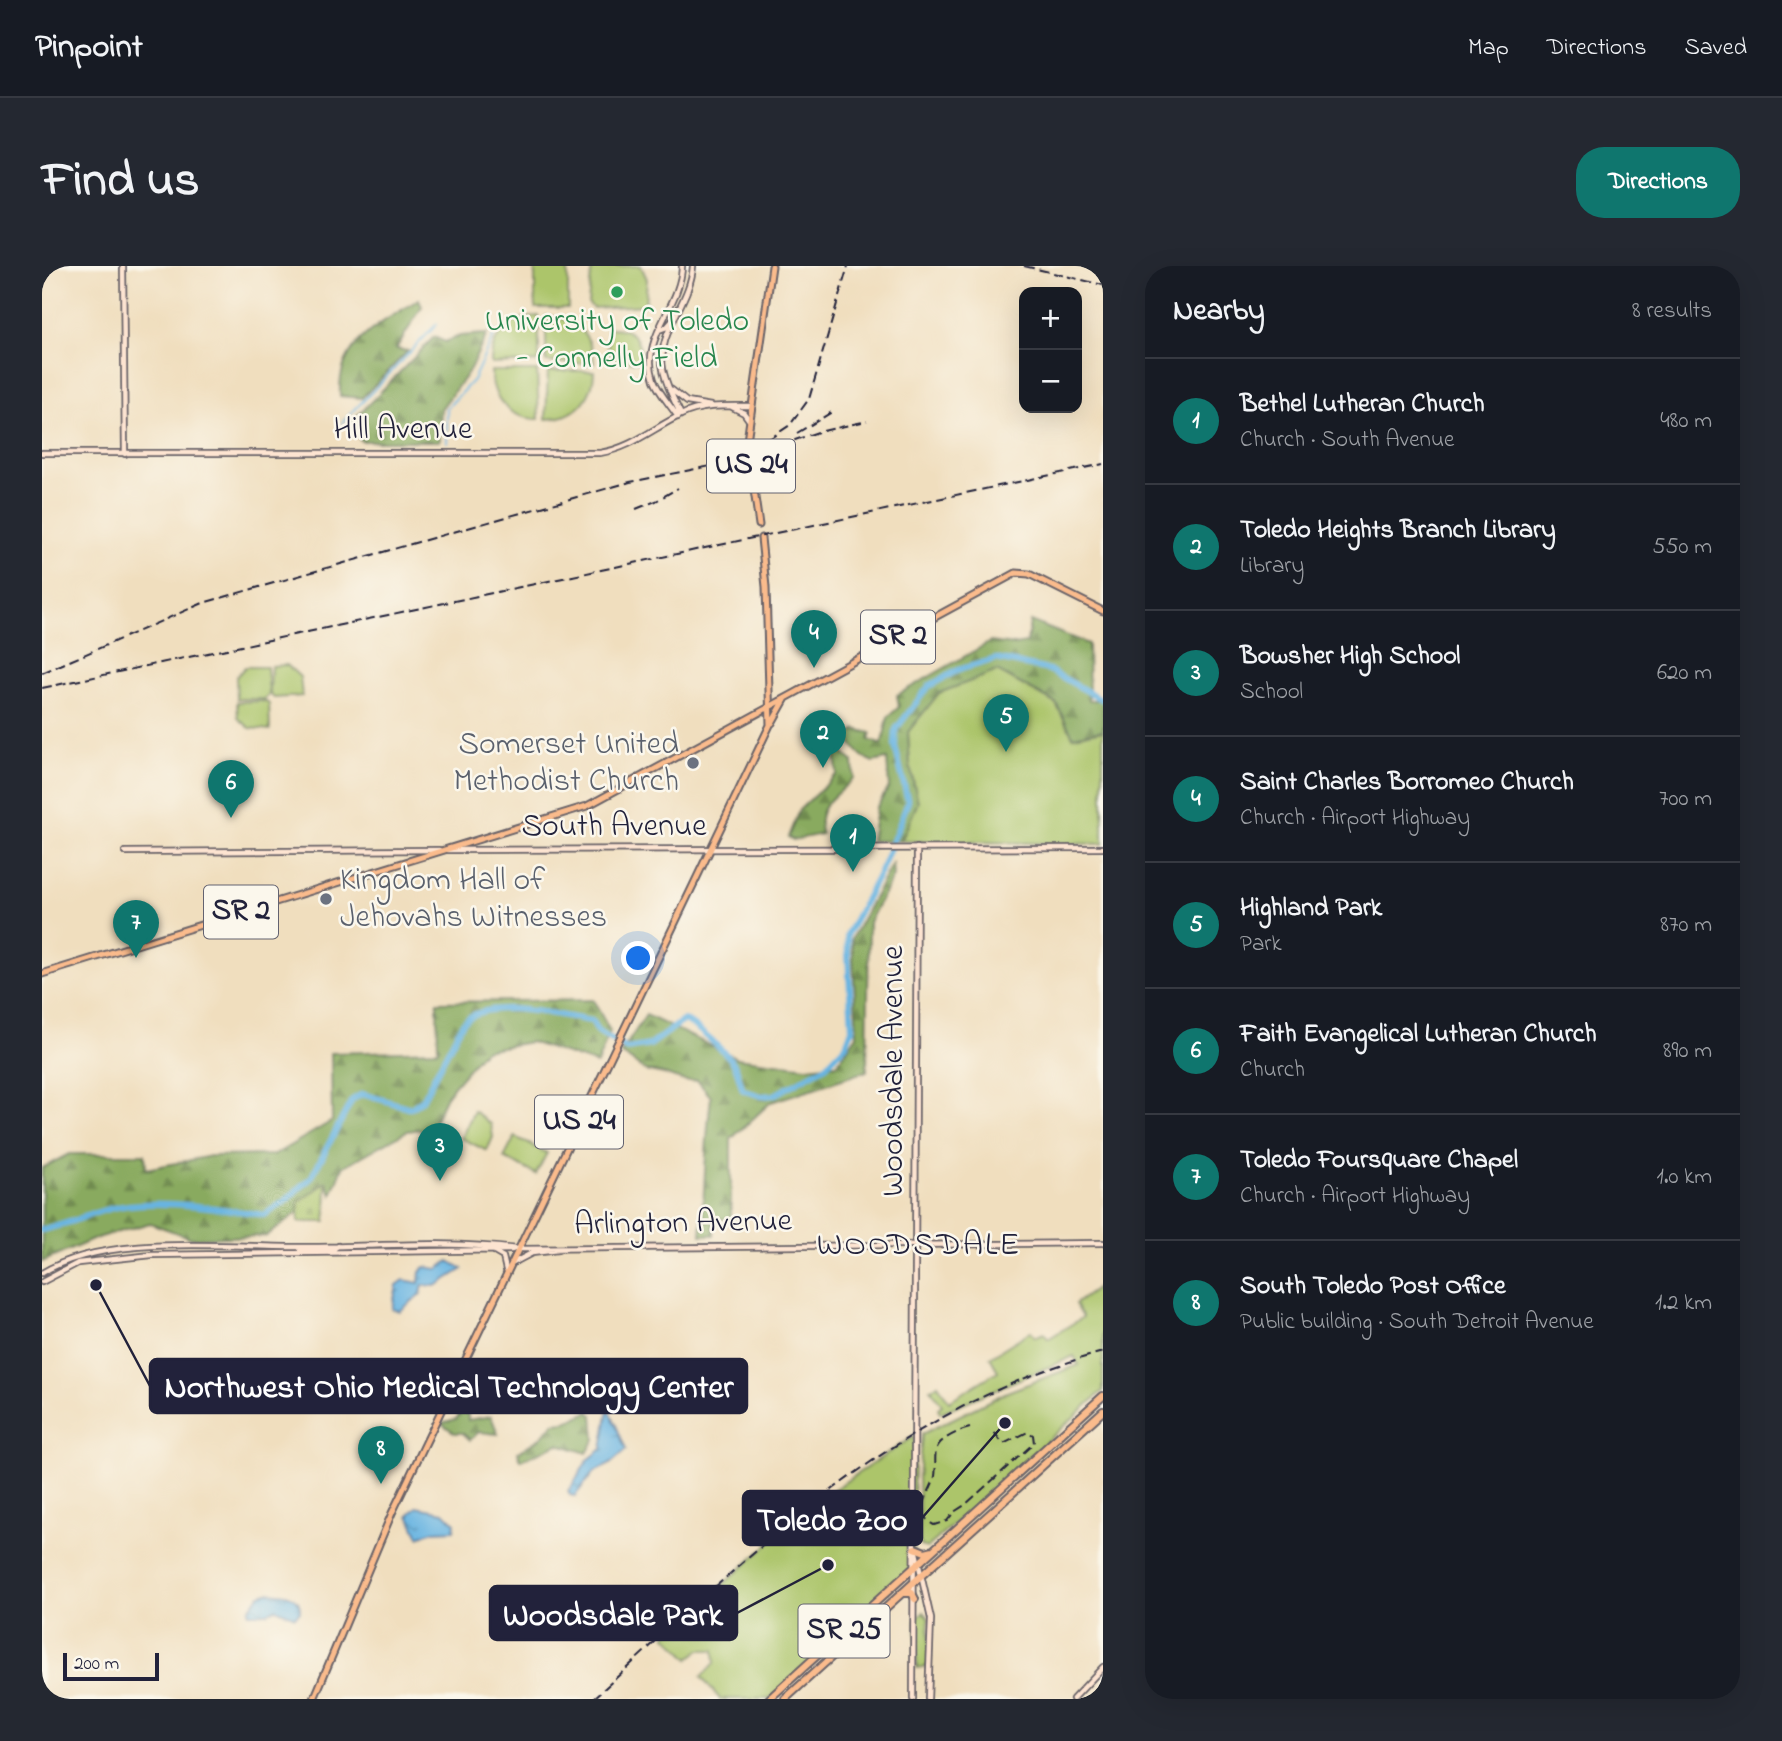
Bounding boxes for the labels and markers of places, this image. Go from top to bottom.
marker: University of Toledo - Connelly Field [609,284,625,300]
place label: University of Toledo - Connelly Field [485,299,749,383]
pin: 4 [791,610,837,668]
pin: 5 [983,694,1029,752]
pin: 2 [800,710,846,768]
place label: Somerset United Methodist Church [454,722,679,806]
marker: Somerset United Methodist Church [685,755,701,771]
pin: 6 [208,760,254,818]
pin: 1 [830,814,876,872]
place label: Kingdom Hall of Jehovahs Witnesses [340,858,607,942]
marker: Kingdom Hall of Jehovahs Witnesses [318,891,334,907]
pin: 7 [113,900,159,958]
pin: 3 [417,1123,463,1181]
callout: Northwest Ohio Medical Technology Center [150,1359,747,1413]
pin: 8 [358,1426,404,1484]
callout: Toledo Zoo [743,1491,922,1545]
callout: Woodsdale Park [490,1586,737,1640]

